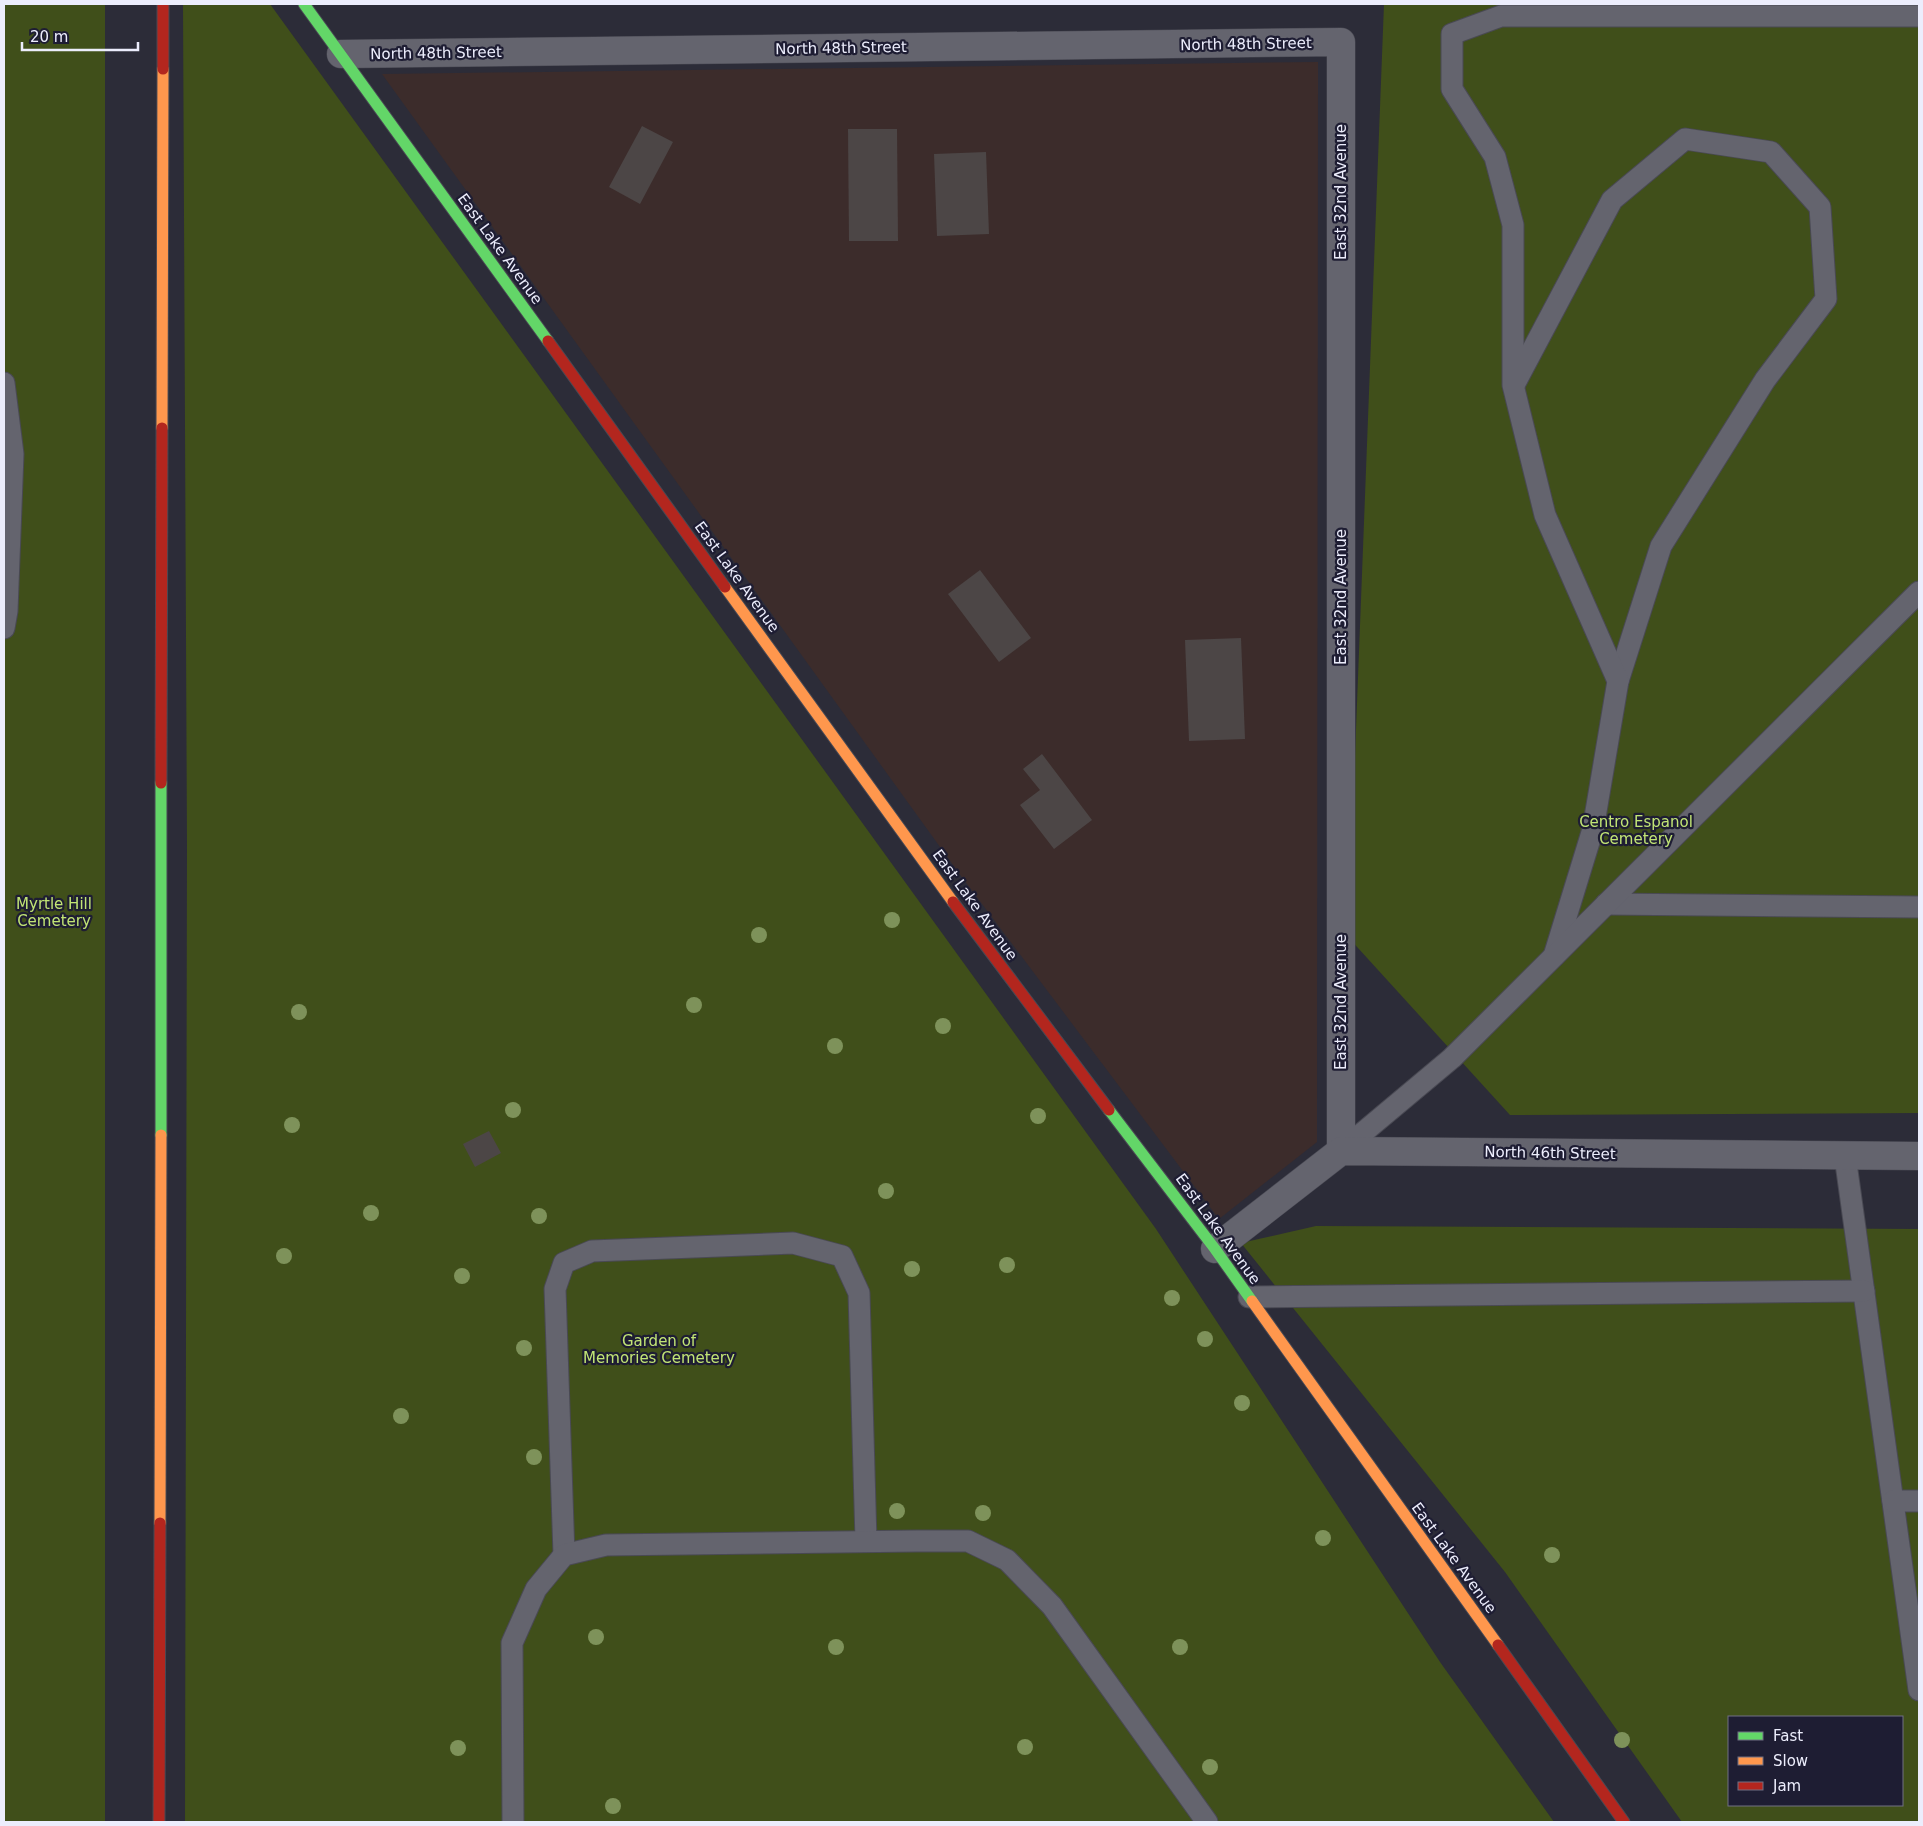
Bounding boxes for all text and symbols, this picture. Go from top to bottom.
scale bar [22,20,139,52]
text: 20 m [30,28,68,46]
street label: North 48th Street [1180,34,1312,54]
street label: North 48th Street [775,38,907,58]
street label: North 48th Street [370,43,502,63]
street label: East 32nd Avenue [1332,124,1350,260]
street label: East Lake Avenue [454,190,546,308]
street label: East Lake Avenue [691,518,783,636]
street label: East 32nd Avenue [1332,529,1350,665]
park label: Centro Espanol Cemetery [1579,813,1693,848]
street label: East Lake Avenue [929,846,1021,964]
park label: Myrtle Hill Cemetery [16,895,92,930]
street label: East 32nd Avenue [1332,934,1350,1070]
street label: North 46th Street [1484,1143,1616,1163]
street label: East Lake Avenue [1172,1170,1264,1288]
park label: Garden of Memories Cemetery [583,1332,735,1367]
street label: East Lake Avenue [1408,1499,1500,1617]
legend [1728,1716,1903,1806]
text: Fast [1773,1727,1803,1745]
text: Slow [1773,1752,1808,1770]
text: Jam [1772,1777,1801,1795]

